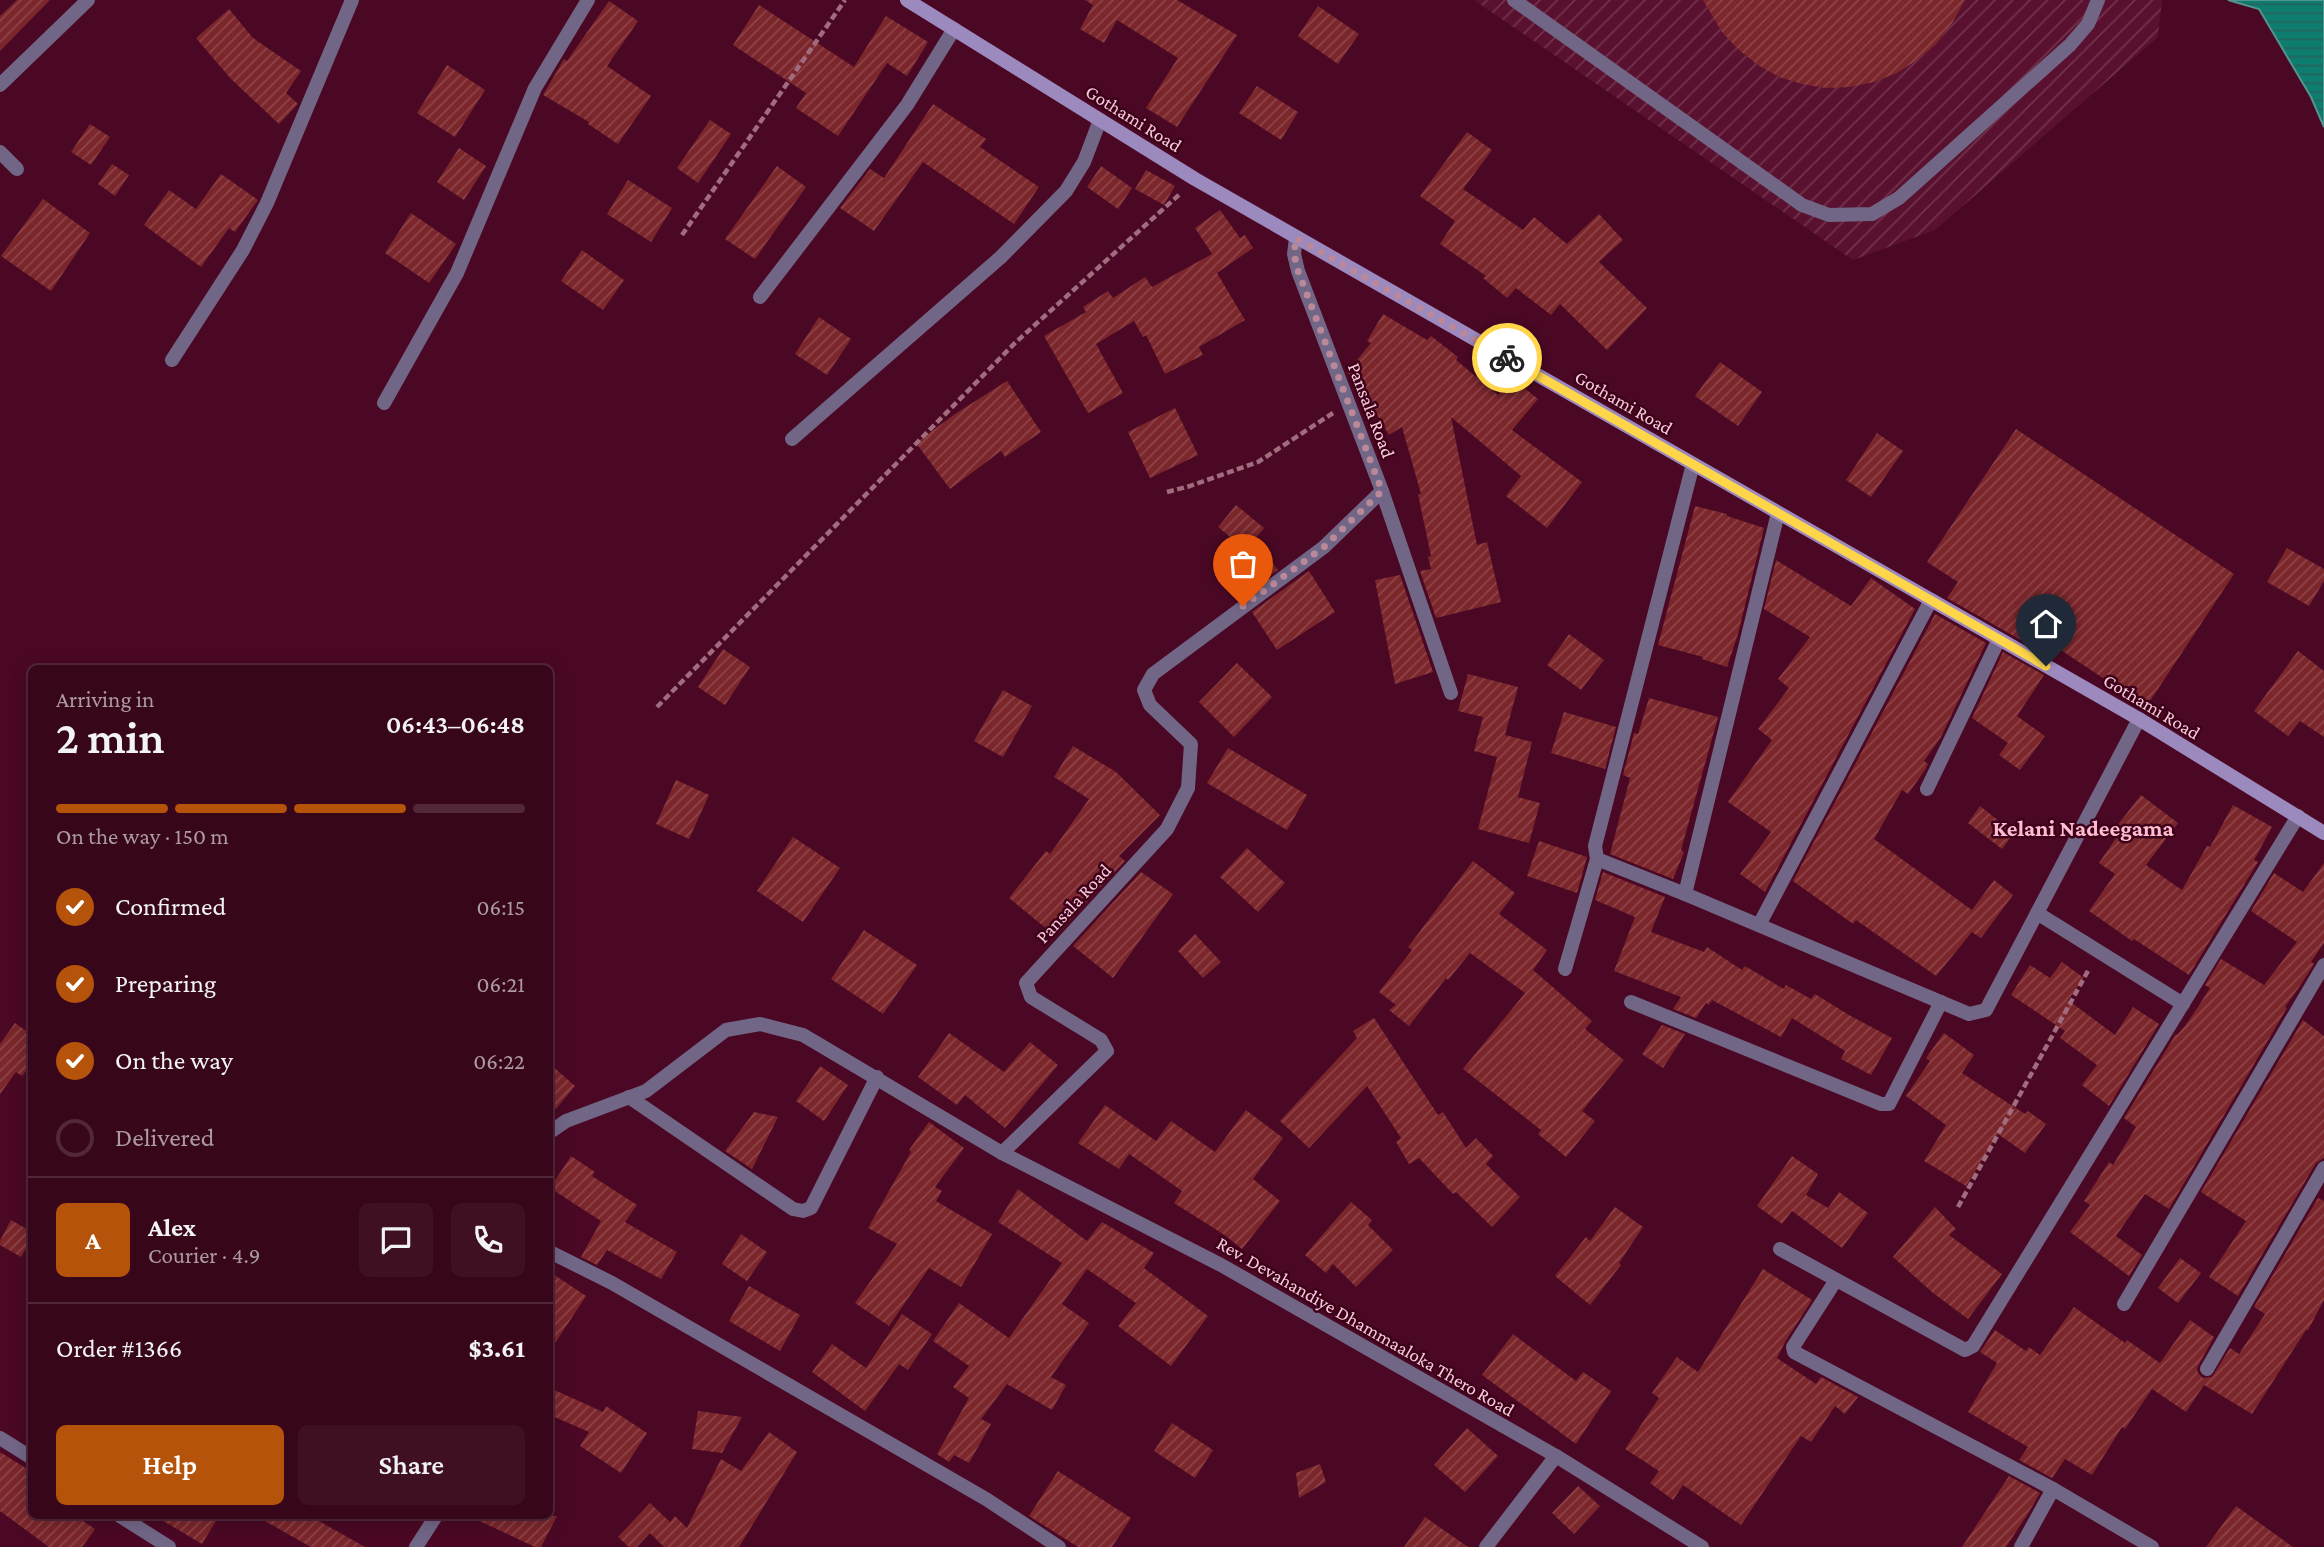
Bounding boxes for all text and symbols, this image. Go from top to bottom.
street label: Gothami Road [1082,81,1186,156]
courier [1472,323,1542,393]
icon: bike [1488,339,1526,377]
street label: Pansala Road [1344,360,1399,461]
street label: Gothami Road [1571,366,1676,439]
pin [1213,534,1273,606]
icon: bag [1224,545,1262,583]
pin [2016,594,2076,666]
icon: home [2027,605,2065,643]
street label: Gothami Road [2100,669,2204,744]
text: Arriving in [56,686,154,712]
text: 06:43–06:48 [386,710,525,739]
text: 2 min [56,712,164,763]
district label: Kelani Nadeegama [1992,815,2174,841]
text: On the way · 150 m [56,823,229,849]
street label: Pansala Road [1031,859,1115,947]
icon: check [56,888,94,926]
text: Confirmed [115,892,226,921]
text: 06:15 [477,894,525,920]
icon: check [56,965,94,1003]
text: Preparing [115,969,216,998]
text: 06:21 [476,971,525,997]
icon: check [56,1042,94,1080]
text: On the way [115,1046,233,1075]
text: 06:22 [473,1048,525,1074]
text: Delivered [115,1123,214,1152]
button: chat [359,1203,433,1277]
button: phone [451,1203,525,1277]
text: Alex [148,1213,196,1242]
text: A [85,1226,101,1255]
street label: Rev. Devahandiye Dhammaaloka Thero Road [1213,1232,1518,1421]
text: Courier · 4.9 [148,1242,260,1268]
text: Order #1366 [56,1334,182,1363]
text: $3.61 [469,1334,525,1363]
button: Help [56,1425,284,1505]
button: Share [298,1425,525,1505]

